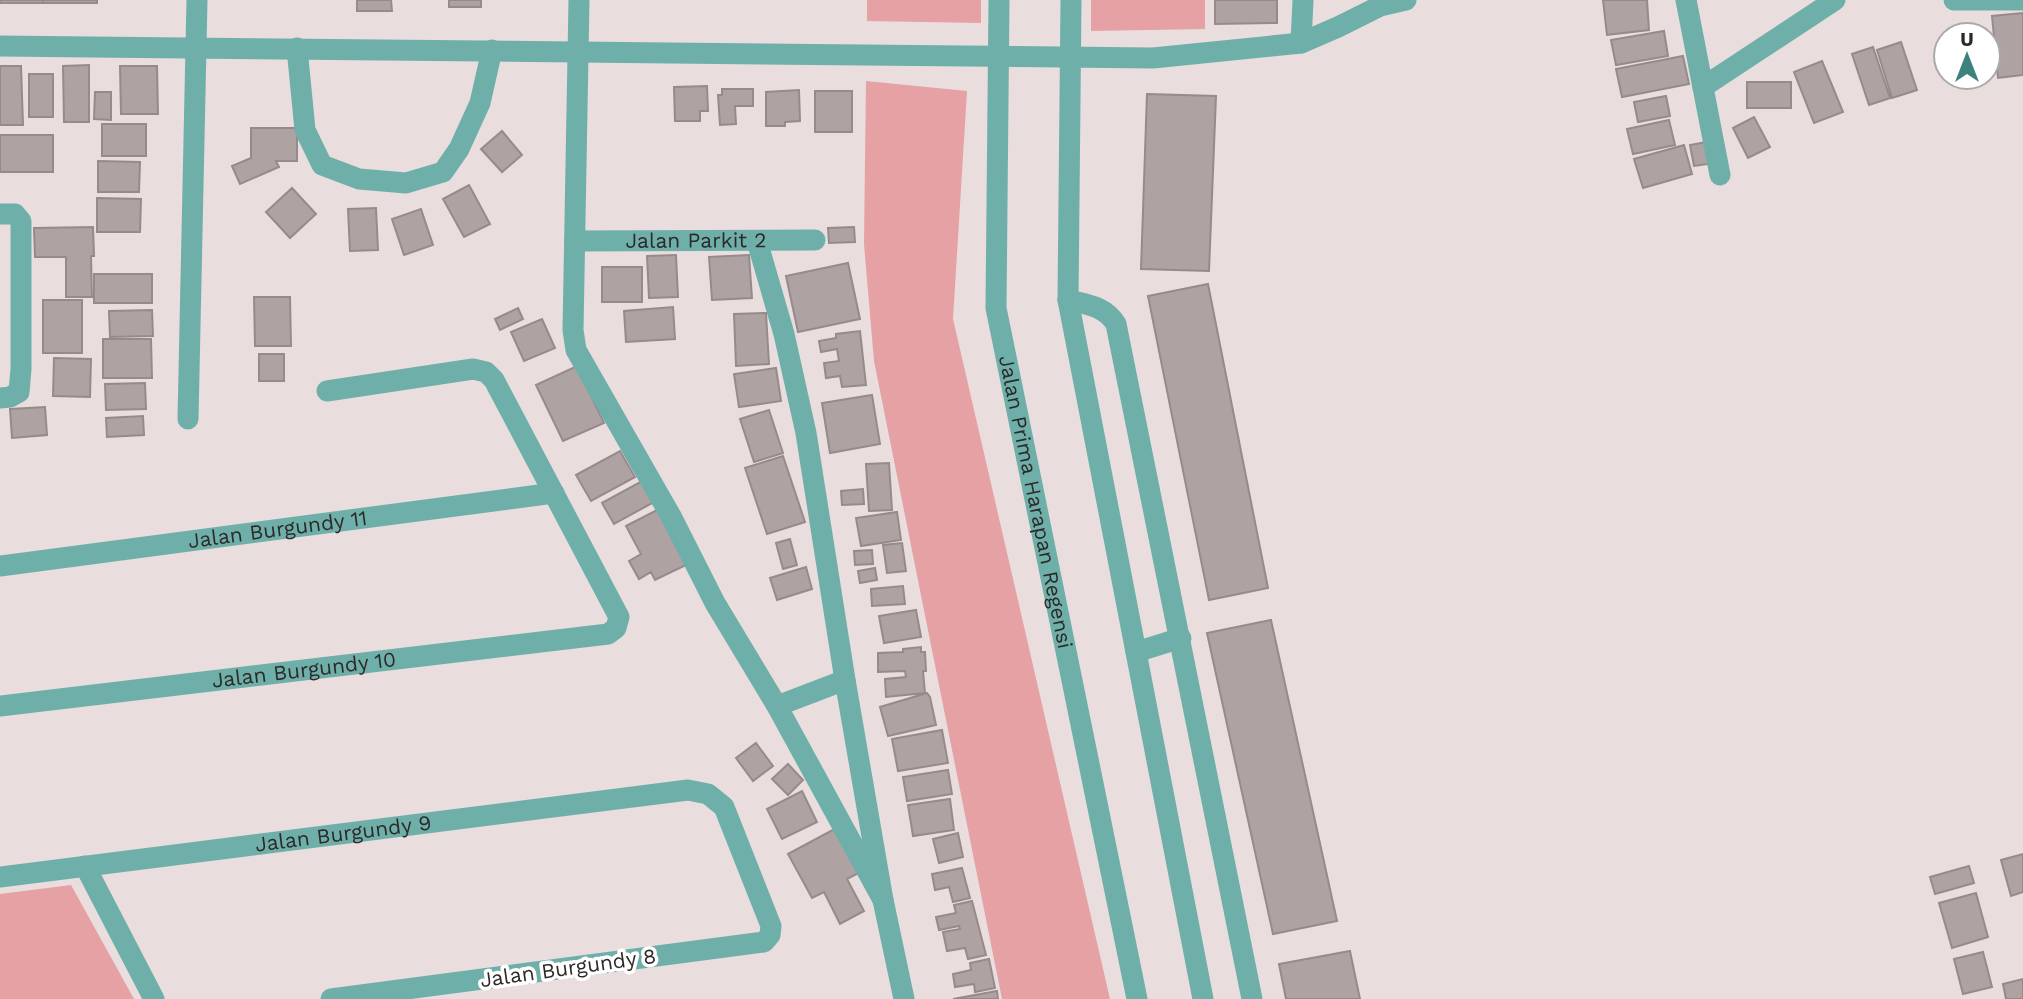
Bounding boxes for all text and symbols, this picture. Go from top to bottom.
north arrow [1932,21,2002,91]
text: U [1960,28,1974,51]
street label: Jalan Parkit 2 [625,227,767,253]
street label: Jalan Prima Harapan Regensi [994,353,1078,651]
street label: Jalan Burgundy 11 [186,505,369,553]
street label: Jalan Burgundy 10 [210,646,397,693]
street label: Jalan Burgundy 9 [254,810,433,857]
street label: Jalan Burgundy 8 [478,943,657,992]

